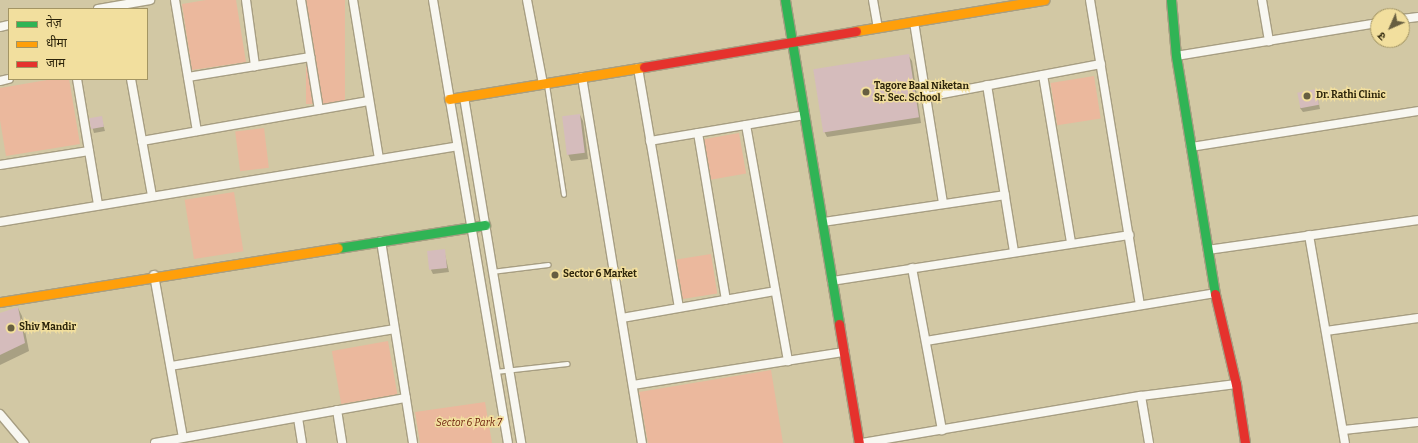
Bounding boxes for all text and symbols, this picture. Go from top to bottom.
legend [8,8,148,80]
north arrow [1370,8,1410,48]
text: तेज़ [46,16,62,30]
text: उ [1375,29,1389,43]
text: धीमा [46,36,67,50]
text: जाम [46,56,65,70]
place label: Tagore Baal Niketan Sr. Sec. School [874,80,969,104]
marker: Tagore Baal Niketan Sr. Sec. School [861,87,871,97]
marker: Dr. Rathi Clinic [1301,90,1313,102]
place label: Dr. Rathi Clinic [1316,90,1386,102]
place label: Sector 6 Market [563,269,637,281]
marker: Sector 6 Market [550,270,560,280]
place label: Shiv Mandir [19,322,76,334]
marker: Shiv Mandir [6,323,16,333]
park label: Sector 6 Park 7 [436,418,502,430]

